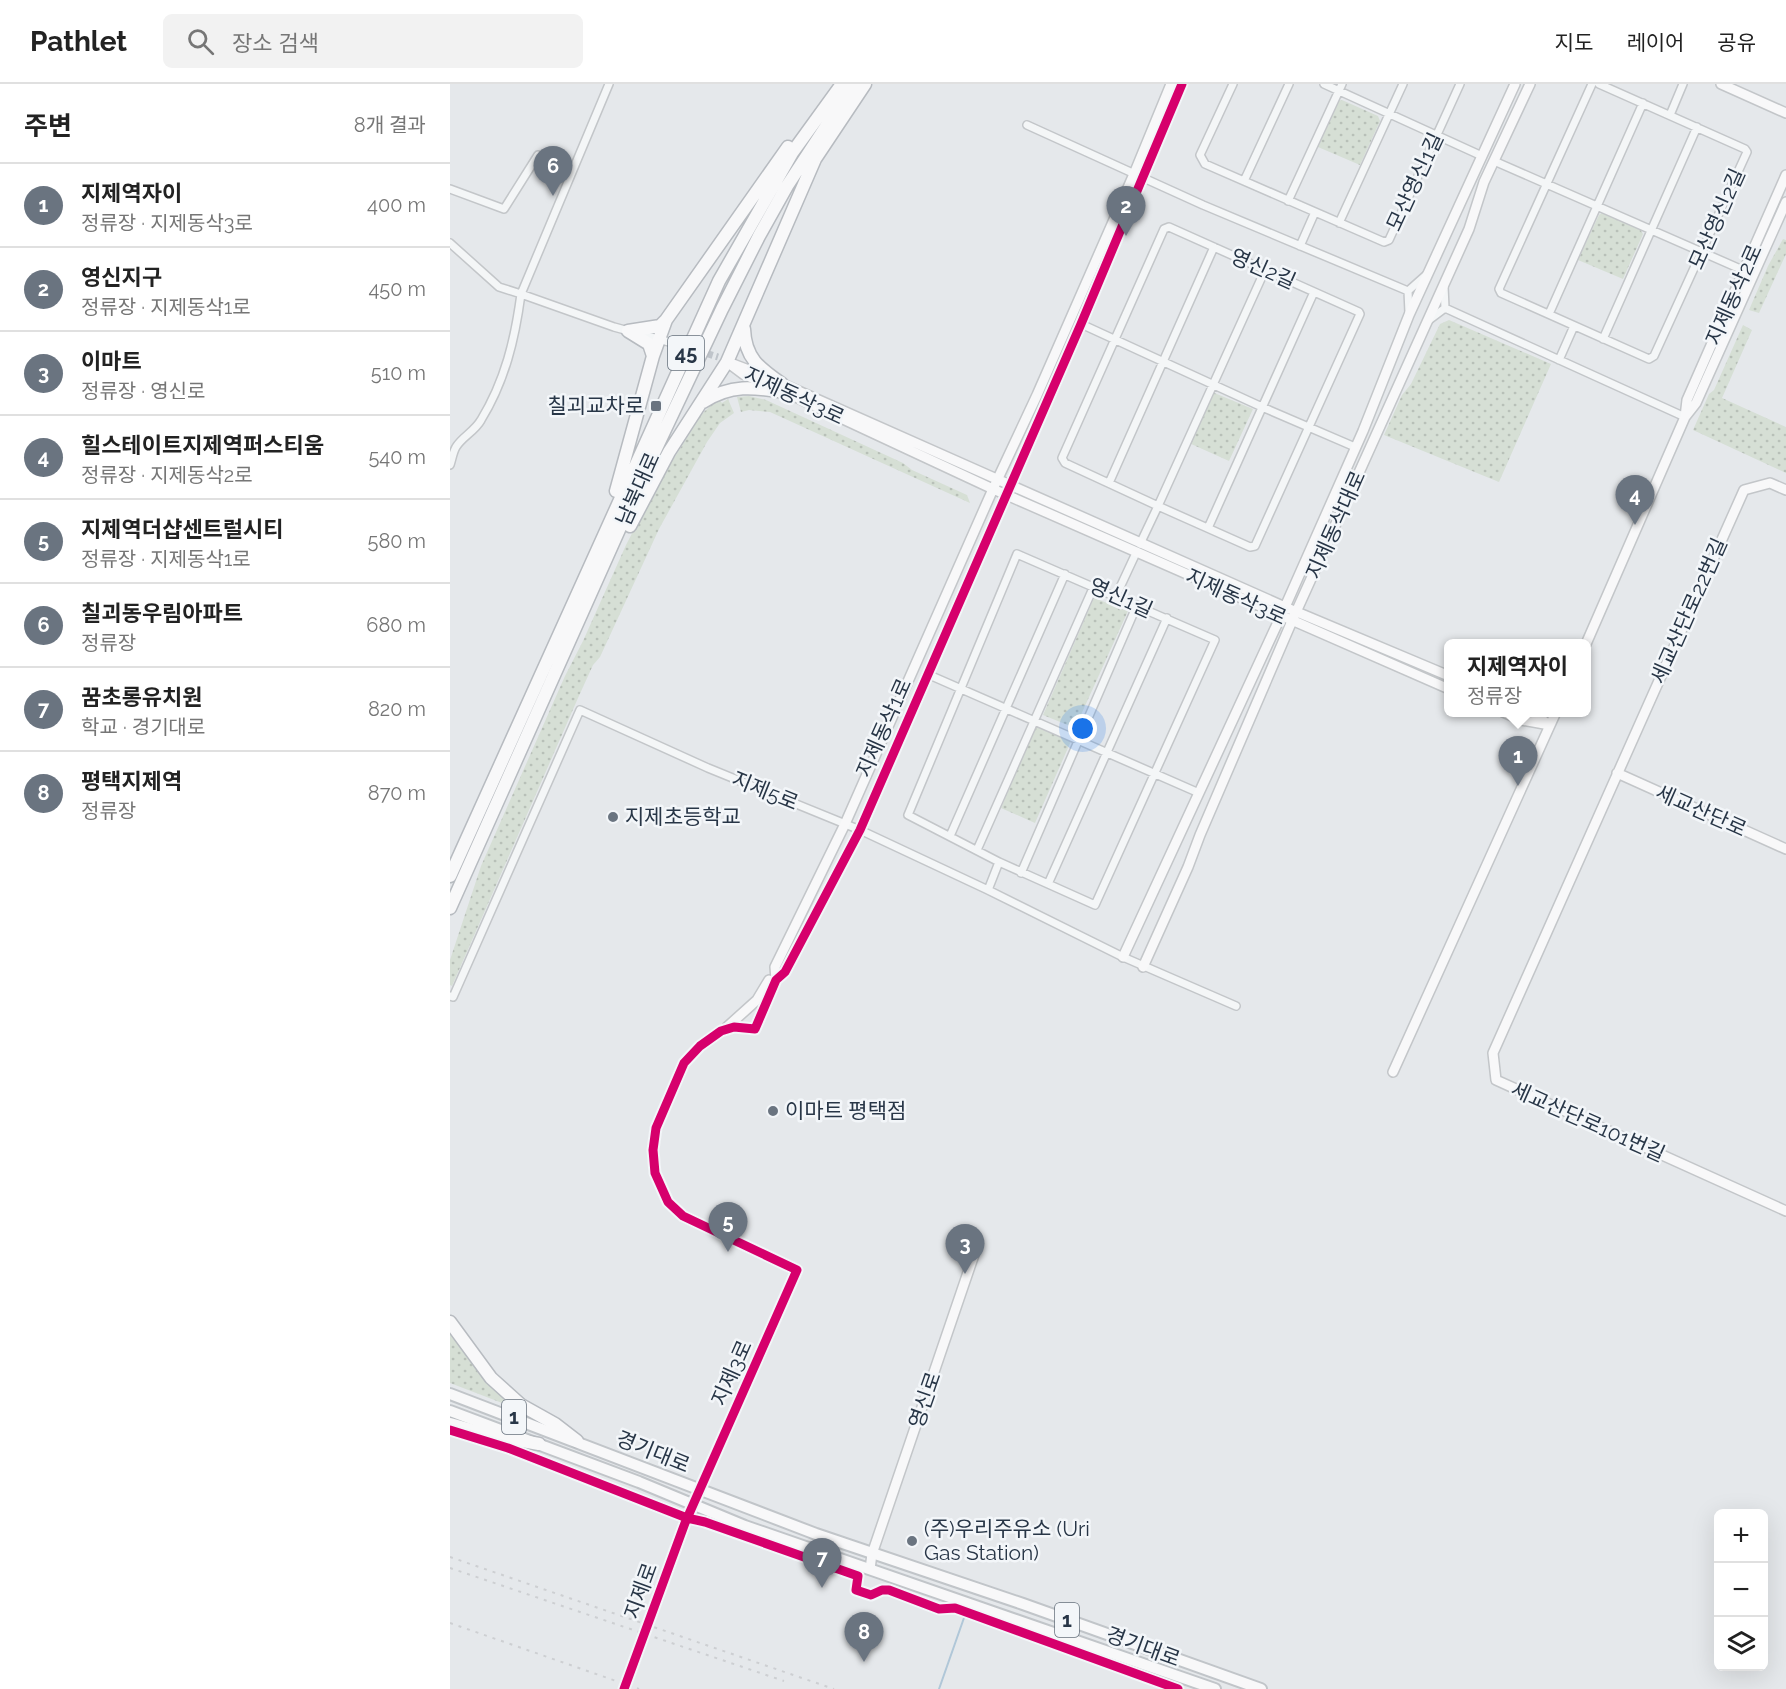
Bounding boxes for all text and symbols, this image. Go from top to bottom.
search box [163,14,583,68]
text: Pathlet [30,25,127,58]
icon: search [184,25,217,58]
text: 장소 검색 [232,30,319,56]
text: 지도 [1555,30,1593,55]
text: 레이어 [1626,30,1684,55]
text: 공유 [1717,30,1756,55]
text: 주변 [24,111,72,141]
text: 8개 결과 [354,113,426,137]
street label: 모산영신1길 [1381,129,1448,235]
pin: 6 [534,147,572,196]
street label: 모산영신2길 [1683,165,1750,273]
text: 지제역자이 [81,180,182,206]
pin: 2 [1106,186,1146,236]
text: 1 [39,193,48,217]
text: 400 m [367,193,426,217]
text: 정류장 · 지제동삭3로 [81,211,253,235]
street label: 지제동삭2로 [1700,241,1767,349]
street label: 영신2길 [1227,243,1300,294]
text: 영신지구 [81,264,162,290]
text: 2 [38,277,49,301]
text: 450 m [368,277,426,301]
text: 정류장 · 지제동삭1로 [81,295,251,319]
road number: 45 [668,336,704,370]
text: 이마트 [81,348,142,374]
text: 3 [38,361,49,385]
text: 510 m [371,361,426,385]
street label: 지제동삭3로 [740,361,848,430]
text: 정류장 · 영신로 [81,379,205,403]
place label: 칠괴교차로 [547,393,644,418]
marker: 칠괴교차로 [649,399,663,413]
text: 힐스테이트지제역퍼스티움 [81,432,324,458]
text: 4 [38,445,49,469]
text: 540 m [368,445,426,469]
street label: 남북대로 [610,448,665,529]
text: 정류장 · 지제동삭2로 [81,463,253,487]
street label: 지제동삭대로 [1301,467,1371,583]
pin: 4 [1616,476,1654,525]
text: 지제역더샵센트럴시티 [81,516,283,542]
text: 5 [38,529,49,553]
text: 580 m [368,529,426,553]
street label: 세교산단로22번길 [1645,534,1732,688]
text: 정류장 · 지제동삭1로 [81,547,251,571]
street label: 지제동삭3로 [1182,563,1291,630]
street label: 영신1길 [1086,573,1157,623]
text: 칠괴동우림아파트 [81,600,243,626]
text: 6 [37,613,50,637]
text: 680 m [366,613,426,637]
text: 정류장 [81,631,136,655]
popup [1444,639,1591,717]
text: 지제역자이 [1467,653,1568,679]
street label: 지제동삭1로 [851,674,916,781]
text: 꿈초롱유치원 [81,684,202,710]
text: 정류장 [1467,684,1522,708]
text: 7 [38,697,49,721]
text: 820 m [368,697,426,721]
your location [1068,714,1097,743]
text: 학교 · 경기대로 [81,715,205,739]
pin: 1 [1498,736,1538,786]
street label: 지제5로 [728,766,802,815]
text: 평택지제역 [81,768,182,794]
street label: 세교산단로 [1652,779,1750,842]
text: 8 [37,781,50,805]
text: 870 m [368,781,426,805]
text: 정류장 [81,799,136,823]
place label: 지제초등학교 [625,804,741,829]
marker: 지제초등학교 [606,810,620,824]
street label: 세교산단로101번길 [1507,1076,1669,1167]
place label: 이마트 평택점 [785,1098,906,1123]
marker: 이마트 평택점 [766,1104,780,1118]
pin: 5 [708,1202,748,1252]
pin: 3 [946,1224,984,1274]
street label: 지제3로 [706,1336,757,1409]
street label: 영신로 [903,1368,946,1431]
road number: 1 [502,1400,526,1434]
street label: 경기대로 [613,1425,694,1478]
map controls [1714,1509,1768,1671]
button: + [1714,1509,1768,1563]
place label: (주)우리주유소 (Uri Gas Station) [924,1516,1090,1565]
marker: (주)우리주유소 (Uri Gas Station) [905,1534,919,1548]
pin: 7 [802,1538,842,1588]
street label: 지제로 [619,1559,662,1622]
button: − [1714,1563,1768,1617]
road number: 1 [1055,1603,1079,1637]
pin: 8 [844,1612,884,1662]
button: layers [1714,1617,1768,1671]
street label: 경기대로 [1103,1622,1184,1671]

